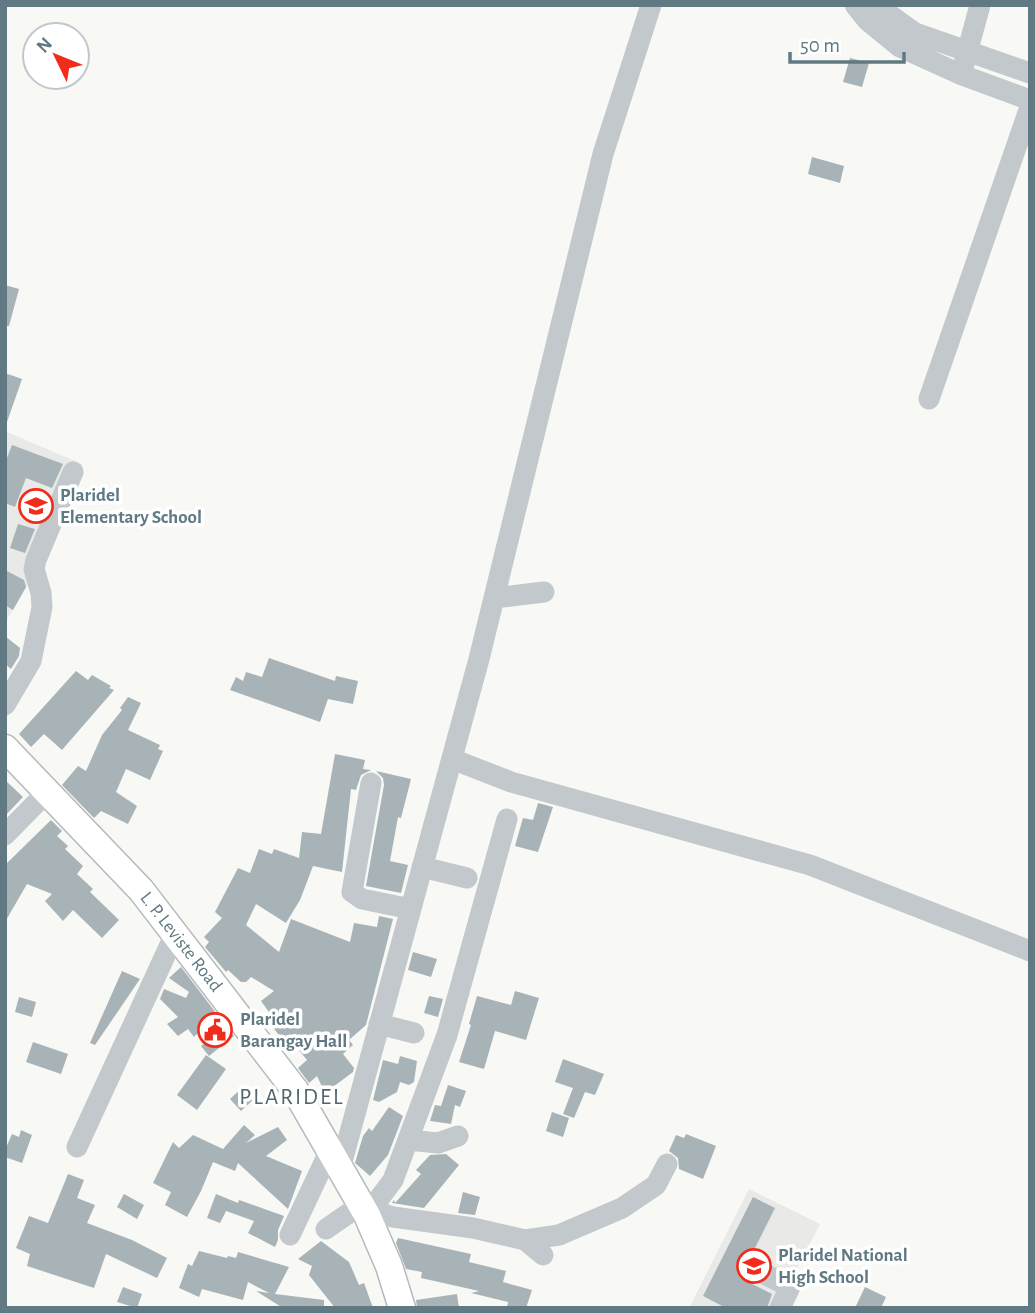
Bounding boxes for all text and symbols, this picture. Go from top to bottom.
north arrow [21,21,91,91]
scale bar [790,21,904,65]
text: N [33,34,56,57]
text: 50 m [800,35,840,56]
place label: Plaridel Elementary School [60,486,202,527]
school or university icon: Plaridel Elementary School [17,487,55,525]
street label: L. P. Leviste Road [136,889,226,996]
place label: Plaridel Barangay Hall [240,1010,347,1051]
public building icon: Plaridel Barangay Hall [196,1011,234,1049]
district label: PLARIDEL [239,1086,345,1109]
place label: Plaridel National High School [778,1246,908,1287]
school or university icon: Plaridel National High School [735,1247,773,1285]

